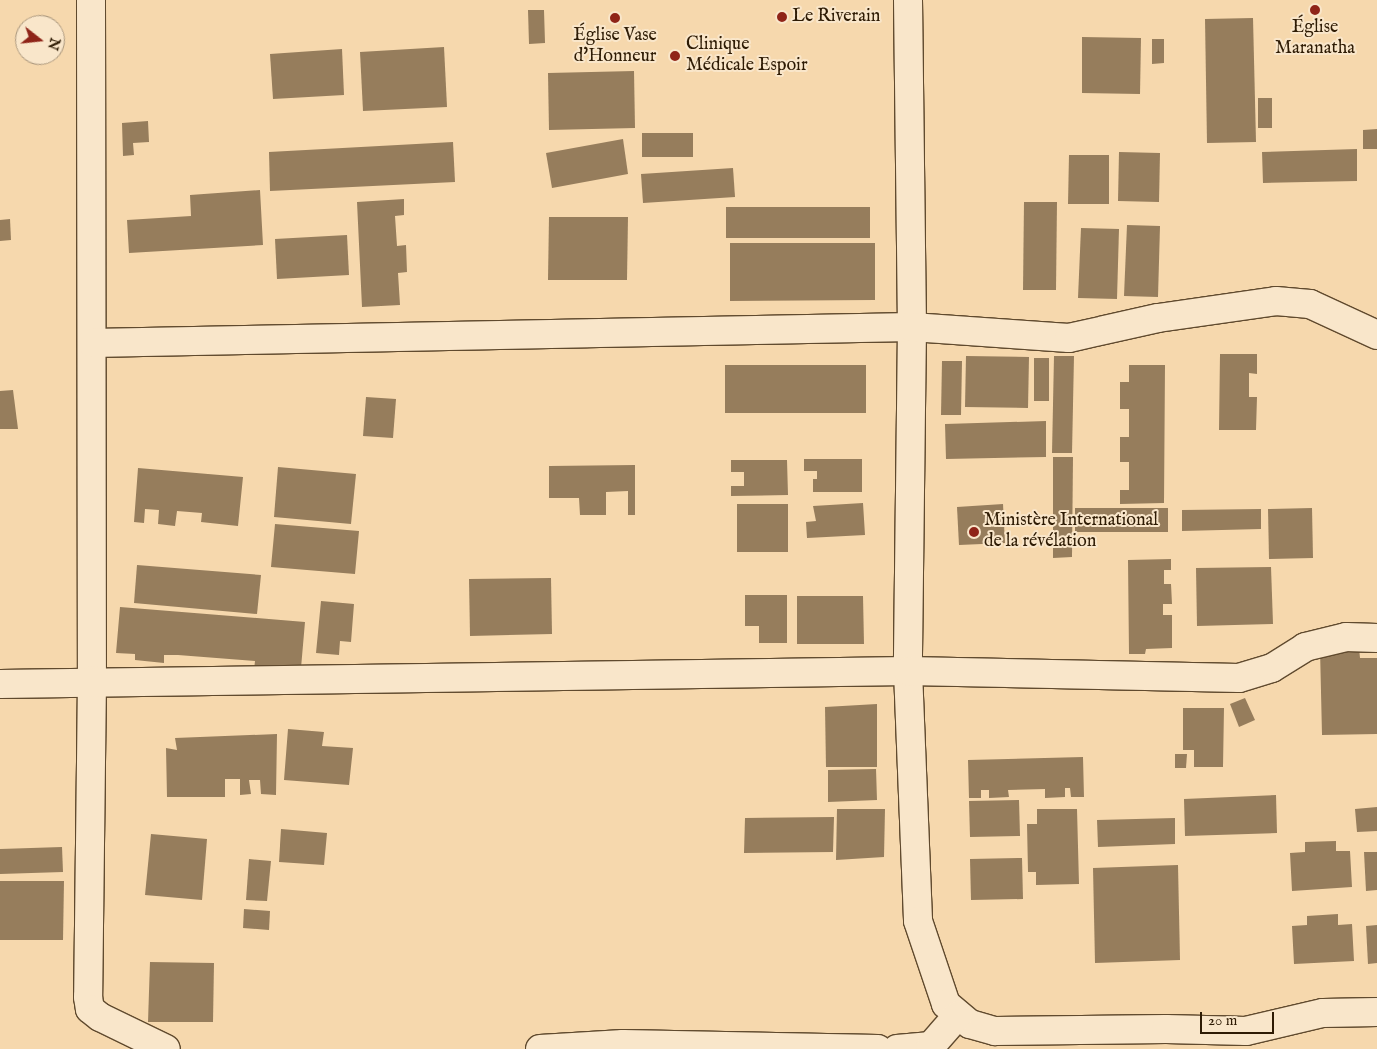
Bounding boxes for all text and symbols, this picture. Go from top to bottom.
marker: Église Maranatha [1309,4,1321,16]
place label: Le Riverain [792,6,880,28]
marker: Le Riverain [776,11,788,23]
marker: Église Vase d'Honneur [609,12,621,24]
north arrow [15,15,65,65]
place label: Église Maranatha [1275,18,1355,60]
place label: Église Vase d'Honneur [573,26,657,68]
place label: Clinique Médicale Espoir [686,35,808,78]
text: N [43,36,64,52]
marker: Clinique Médicale Espoir [668,49,682,63]
place label: Ministère International de la révélation [984,511,1158,554]
marker: Ministère International de la révélation [968,526,980,538]
scale bar [1202,1002,1276,1034]
text: 20 m [1208,1011,1237,1030]

